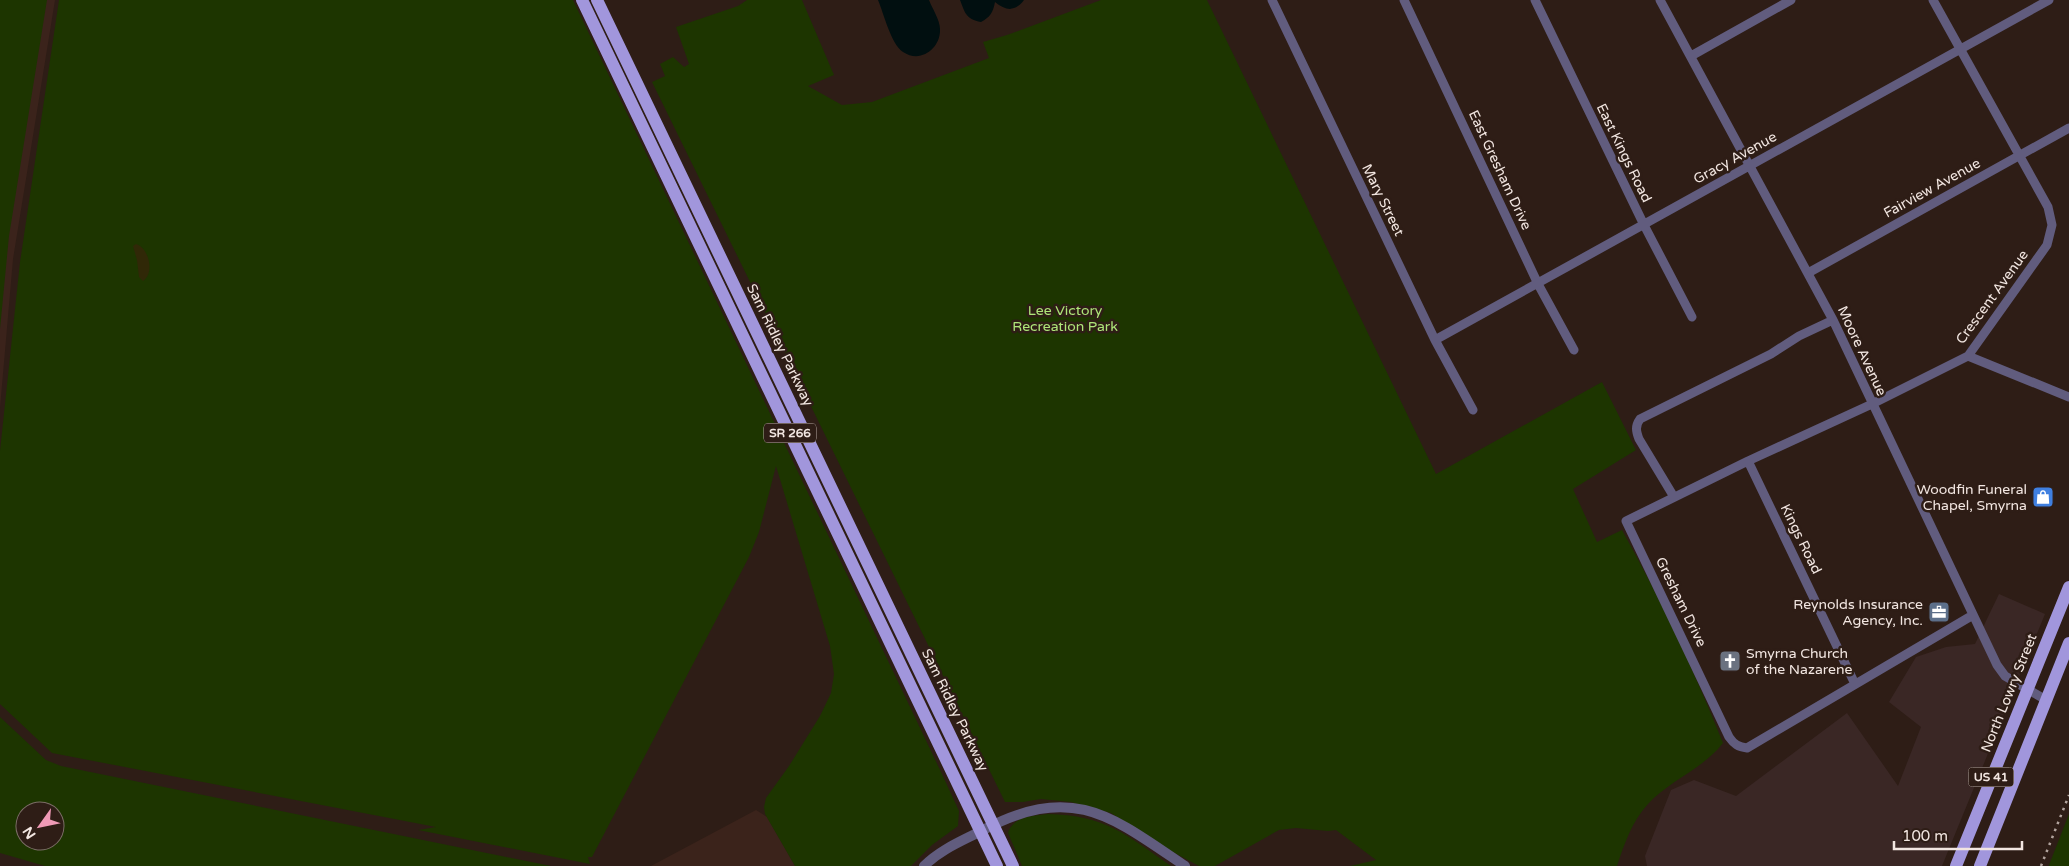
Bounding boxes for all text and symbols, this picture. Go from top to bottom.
street label: East Kings Road [1593,101,1655,205]
street label: East Gresham Drive [1465,107,1535,233]
street label: Gracy Avenue [1690,128,1780,188]
street label: Fairview Avenue [1881,154,1983,222]
street label: Mary Street [1358,161,1408,239]
street label: Crescent Avenue [1952,247,2032,347]
street label: Sam Ridley Parkway [743,281,817,409]
park label: Lee Victory Recreation Park [1012,302,1118,335]
street label: Moore Avenue [1834,303,1890,399]
road number: SR 266 [764,423,816,442]
place label: Woodfin Funeral Chapel, Smyrna [1917,481,2027,514]
shop icon: Woodfin Funeral Chapel, Smyrna [2031,485,2055,509]
street label: Kings Road [1777,501,1825,577]
street label: Gresham Drive [1652,554,1710,650]
place label: Reynolds Insurance Agency, Inc. [1793,596,1923,629]
office icon: Reynolds Insurance Agency, Inc. [1927,600,1951,624]
street label: North Lowry Street [1977,631,2041,755]
place label: Smyrna Church of the Nazarene [1746,645,1852,678]
street label: Sam Ridley Parkway [918,646,992,774]
church icon: Smyrna Church of the Nazarene [1718,649,1742,673]
road number: US 41 [1968,768,2014,786]
north arrow [15,801,65,851]
scale bar [1894,818,2022,850]
text: N [19,823,40,842]
text: 100 m [1902,827,1948,845]

